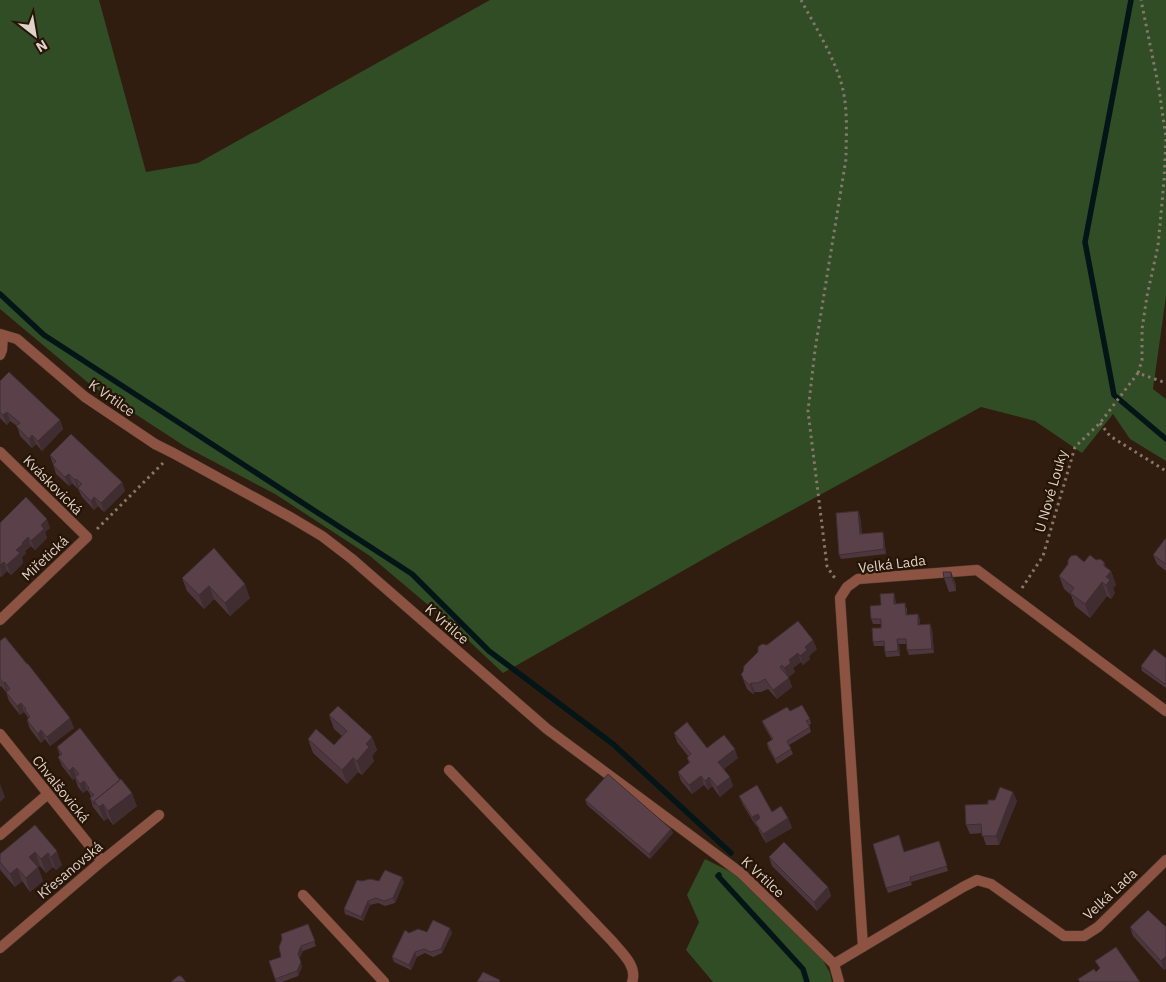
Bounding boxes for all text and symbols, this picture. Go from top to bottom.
north arrow [10,10,60,60]
text: N [33,36,51,56]
street label: K Vrtilce [85,376,139,421]
street label: U Nové Louky [1031,448,1071,534]
street label: Kváskovická [19,451,87,519]
street label: Miřetická [18,531,73,584]
street label: Velká Lada [857,551,927,577]
street label: K Vrtilce [421,600,473,648]
street label: Chvalšovická [28,752,94,827]
street label: Křesanovská [34,837,107,903]
street label: K Vrtilce [738,852,789,902]
street label: Velká Lada [1079,864,1141,924]

